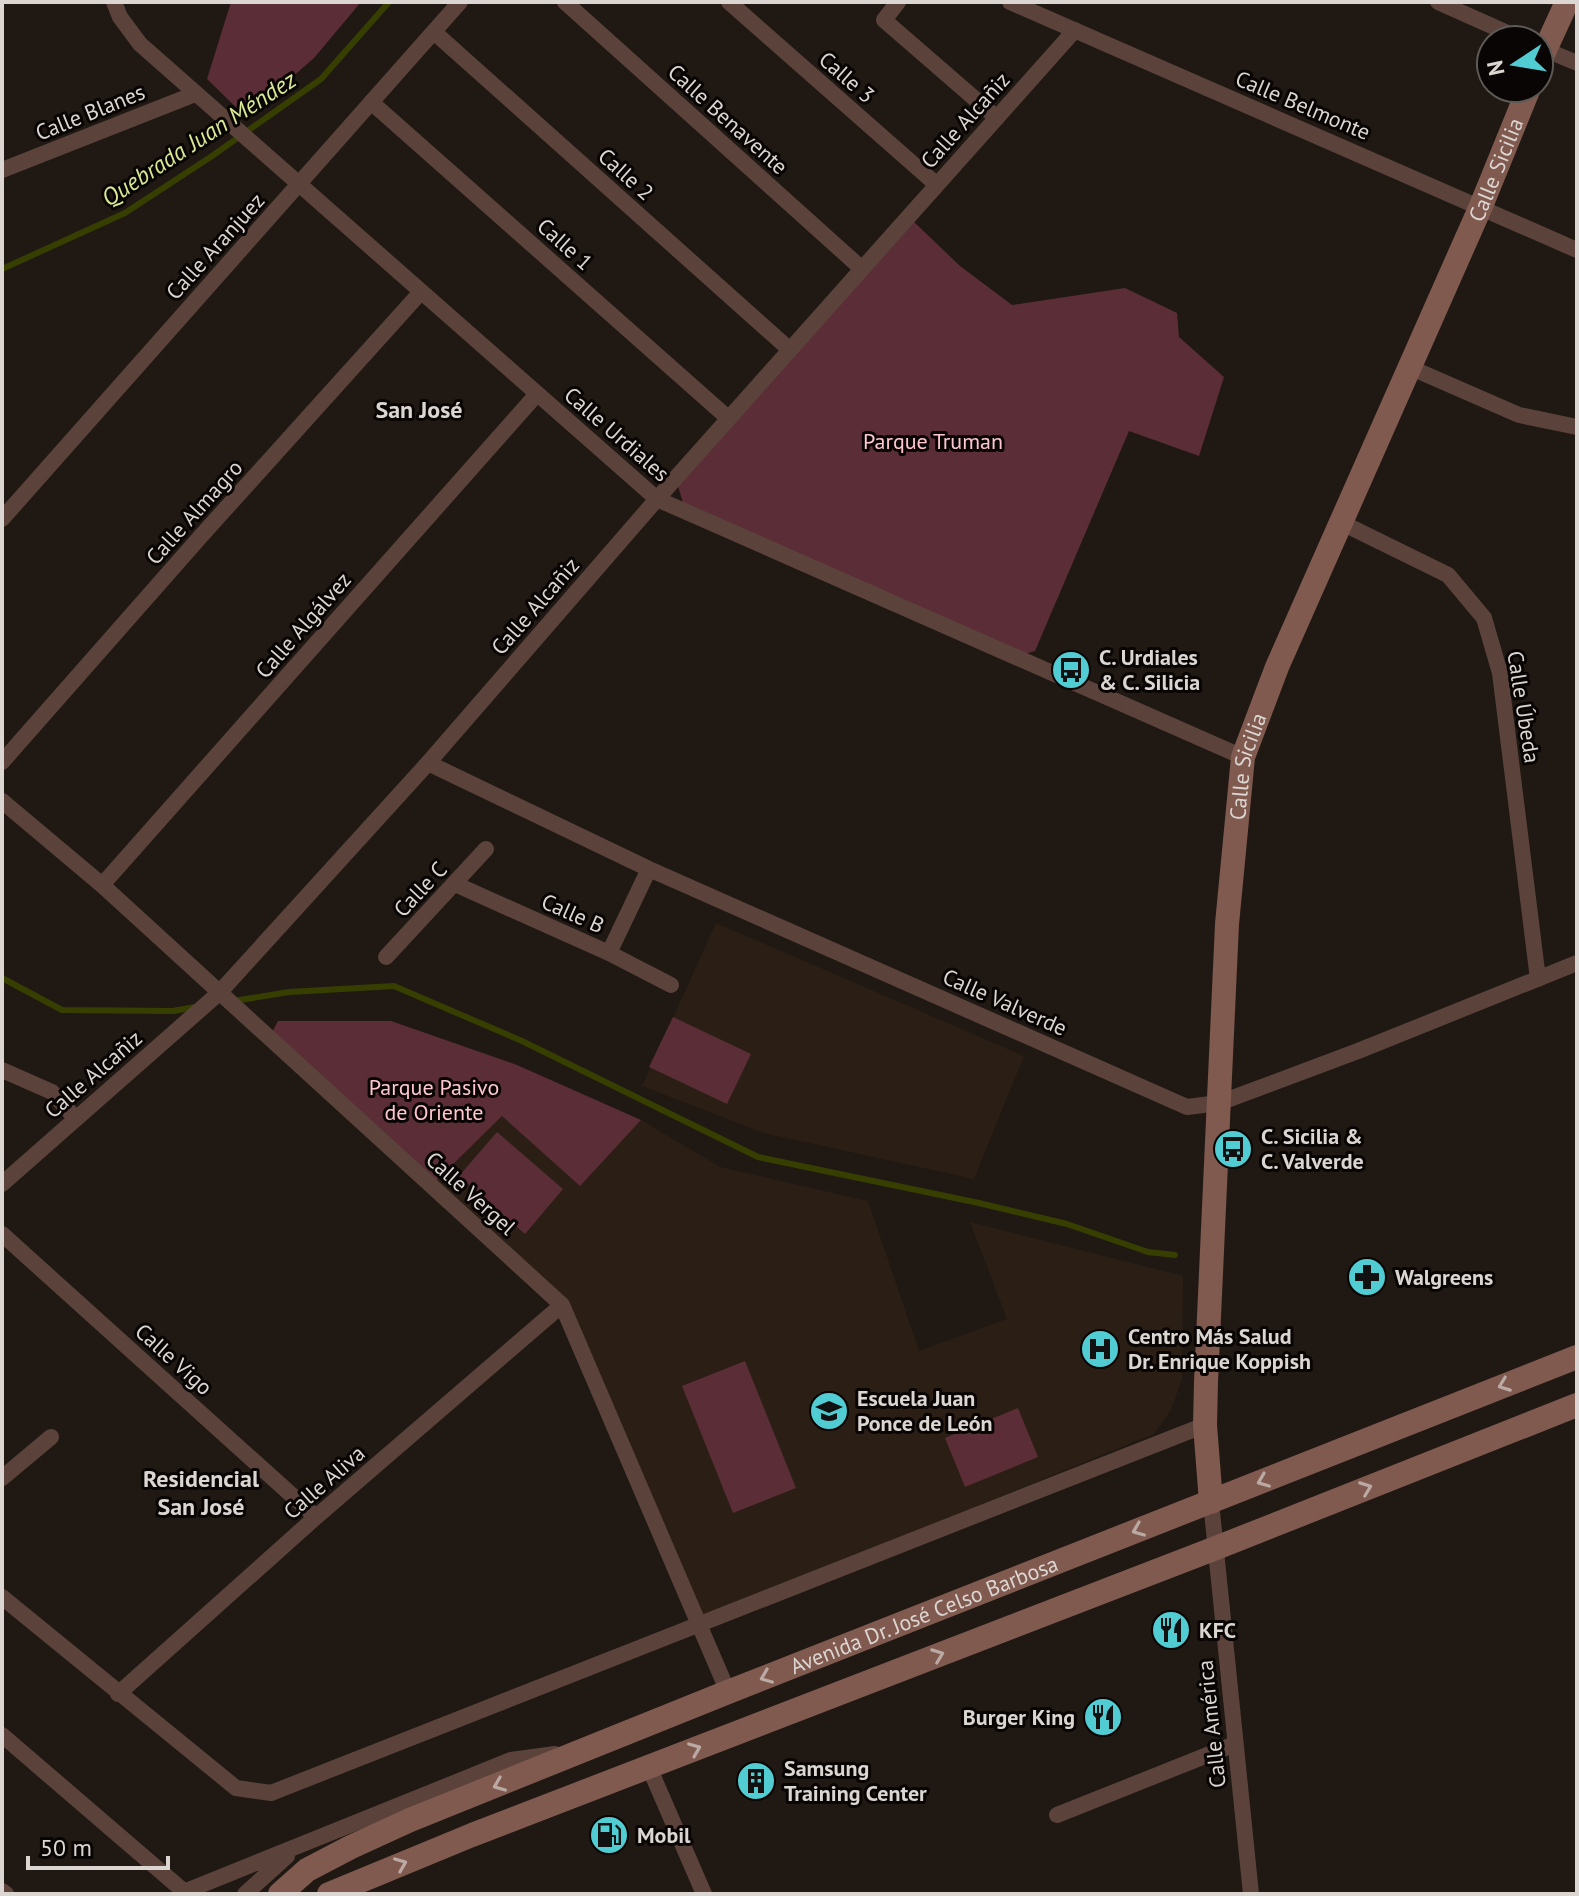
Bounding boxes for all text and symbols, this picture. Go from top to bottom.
north arrow [1475,24,1555,104]
street label: Calle 3 [813,45,881,109]
street label: Calle Benavente [662,58,794,180]
text: N [1480,58,1511,78]
water label: Quebrada Juan Méndez [95,64,303,213]
street label: Calle Belmonte [1231,64,1375,146]
street label: Calle Alcañiz [914,66,1016,174]
street label: Calle Blanes [31,77,149,147]
street label: Calle Sicilia [1462,114,1529,226]
street label: Calle 2 [592,142,660,206]
street label: Calle Aranjuez [160,187,270,305]
street label: Calle 1 [531,212,599,276]
street label: Calle Urdiales [559,381,675,487]
district label: San José [376,394,463,425]
park label: Parque Truman [863,427,1003,455]
street label: Calle Almagro [140,454,248,570]
street label: Calle Alcañiz [485,551,585,661]
street label: Calle Algálvez [249,566,357,684]
place label: C. Urdiales & C. Silicia [1099,643,1200,696]
bus stop icon: C. Urdiales & C. Silicia [1050,649,1092,691]
street label: Calle Úbeda [1501,649,1547,765]
street label: Calle Sicilia [1223,709,1272,821]
street label: Calle C [387,855,453,923]
street label: Calle B [537,887,609,939]
street label: Calle Valverde [939,962,1071,1042]
street label: Calle Alcañiz [38,1024,148,1124]
park label: Parque Pasivo de Oriente [369,1073,499,1126]
place label: C. Sicilia & C. Valverde [1261,1122,1364,1175]
bus stop icon: C. Sicilia & C. Valverde [1212,1128,1254,1170]
street label: Calle Vergel [420,1145,522,1241]
pharmacy icon: Walgreens [1346,1256,1388,1298]
place label: Walgreens [1395,1263,1493,1291]
street label: Calle Vigo [130,1317,218,1401]
place label: Centro Más Salud Dr. Enrique Koppish [1128,1322,1311,1375]
hospital icon: Centro Más Salud Dr. Enrique Koppish [1079,1328,1121,1370]
one-way arrow [1498,1375,1512,1392]
place label: Escuela Juan Ponce de León [857,1384,993,1437]
school or university icon: Escuela Juan Ponce de León [808,1390,850,1432]
street label: Calle Aliva [277,1439,371,1525]
district label: Residencial San José [143,1463,260,1522]
one-way arrow [1257,1471,1271,1488]
one-way arrow [1358,1481,1372,1498]
one-way arrow [1132,1520,1146,1537]
street label: Avenida Dr. José Celso Barbosa [786,1549,1062,1680]
restaurant icon: KFC [1150,1609,1192,1651]
place label: KFC [1199,1616,1236,1644]
one-way arrow [930,1648,944,1665]
street label: Calle América [1190,1659,1232,1789]
one-way arrow [760,1667,774,1684]
restaurant icon: Burger King [1082,1696,1124,1738]
place label: Burger King [963,1703,1075,1731]
one-way arrow [687,1742,701,1759]
place label: Samsung Training Center [784,1754,927,1807]
building icon: Samsung Training Center [735,1760,777,1802]
one-way arrow [493,1775,507,1791]
fuel station icon: Mobil [588,1814,630,1856]
scale bar [28,1820,168,1870]
place label: Mobil [637,1821,691,1849]
text: 50 m [40,1832,92,1863]
one-way arrow [393,1858,407,1874]

